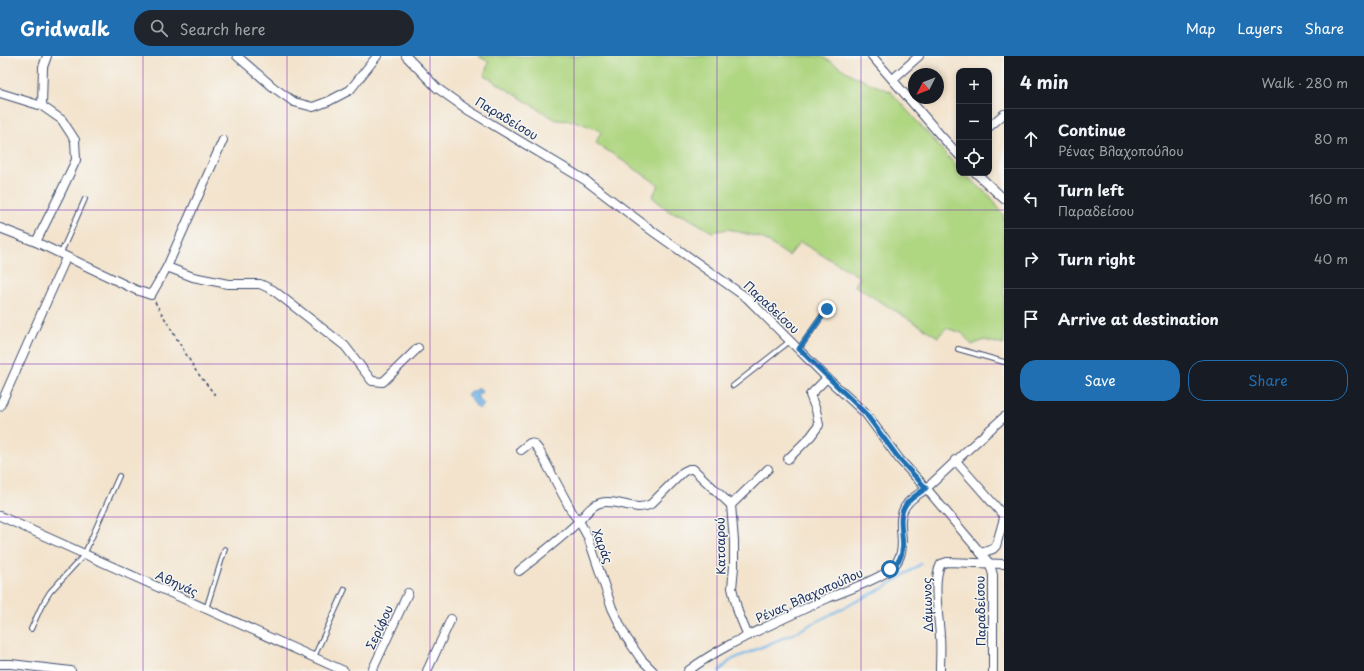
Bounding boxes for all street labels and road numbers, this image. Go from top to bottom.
street label: Παραδείσου [472,92,542,144]
street label: Παραδείσου [740,276,804,338]
street label: Κατσαρού [710,517,730,575]
street label: Χαράς [588,526,618,566]
street label: Ρένας Βλαχοπούλου [752,563,866,627]
street label: Αθηνάς [153,566,201,600]
street label: Παραδείσου [970,576,990,646]
street label: Δάμωνος [917,577,937,633]
street label: Σερίφου [361,602,397,652]

